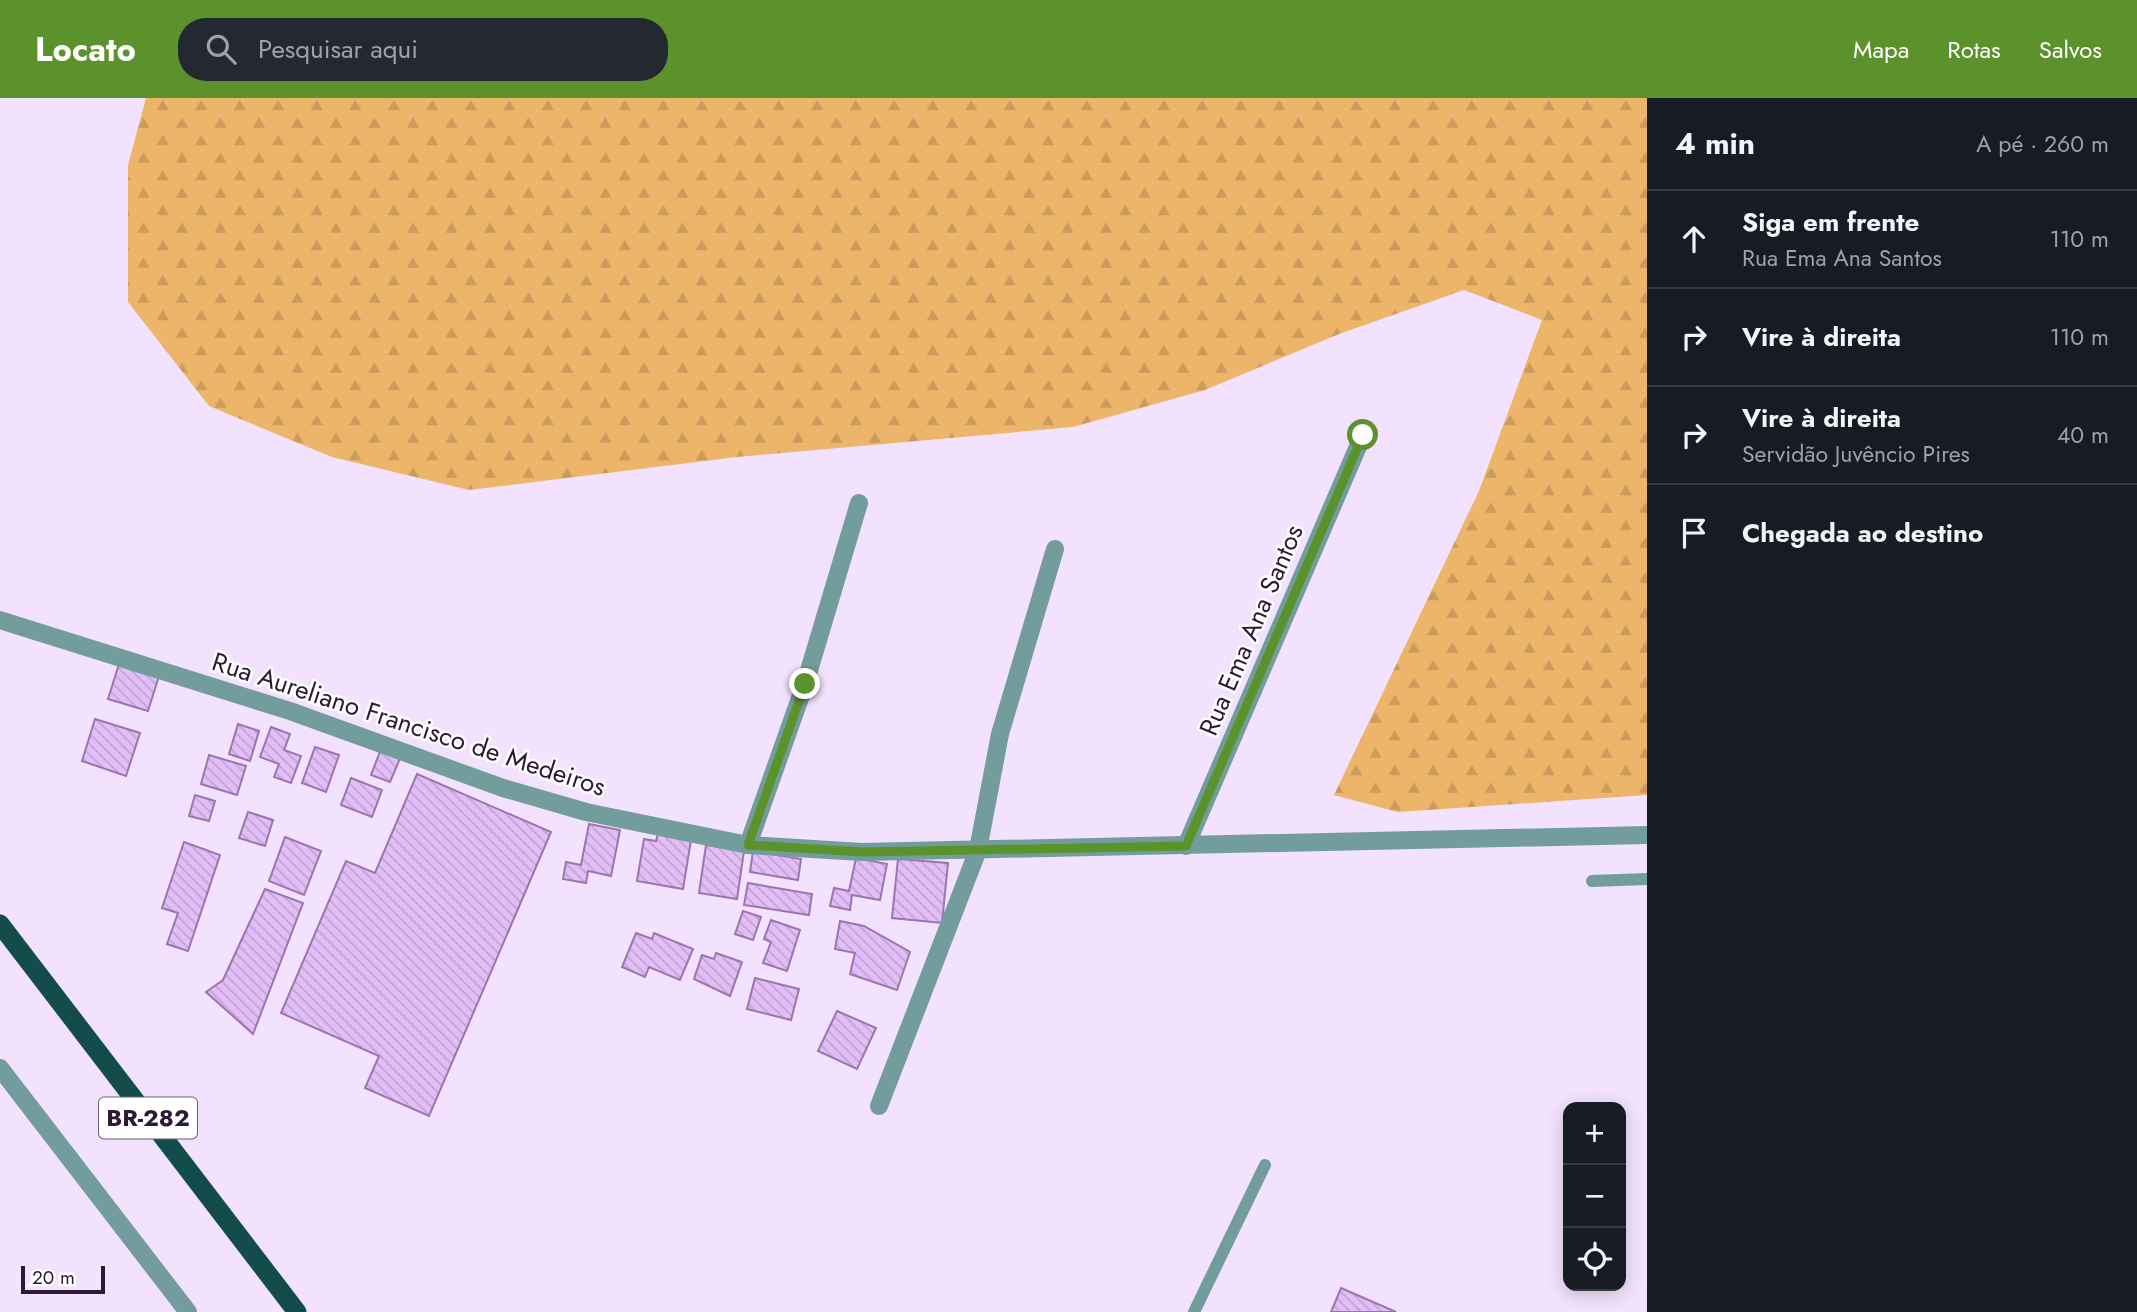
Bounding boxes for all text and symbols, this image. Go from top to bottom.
search box [178,18,668,81]
text: Locato [35,26,136,73]
icon: search [202,30,240,68]
text: Pesquisar aqui [258,30,418,68]
text: Mapa [1853,32,1909,67]
text: Rotas [1947,32,2001,67]
text: Salvos [2039,32,2102,67]
text: 4 min [1675,122,1755,165]
text: A pé · 260 m [1976,127,2109,161]
text: Siga em frente [1742,203,1919,241]
icon: ahead [1675,220,1713,258]
text: 110 m [2050,222,2109,256]
text: Rua Ema Ana Santos [1742,241,1942,275]
icon: right [1675,318,1713,356]
text: Vire à direita [1742,318,1901,356]
text: 110 m [2050,320,2109,354]
text: Vire à direita [1742,399,1901,437]
icon: right [1675,416,1713,454]
text: 40 m [2057,418,2109,452]
route start [1347,419,1378,450]
text: Servidão Juvêncio Pires [1742,437,1970,471]
icon: arrive [1675,514,1713,552]
text: Chegada ao destino [1742,514,1983,552]
street label: Rua Ema Ana Santos [1189,519,1313,741]
street label: Rua Aureliano Francisco de Medeiros [207,642,611,806]
route end [789,668,820,699]
road number: BR-282 [99,1098,197,1138]
map controls [1563,1102,1626,1291]
button: + [1563,1102,1626,1165]
button: − [1563,1165,1626,1228]
button: locate [1563,1228,1626,1291]
scale bar [21,1263,105,1295]
text: 20 m [32,1264,75,1291]

